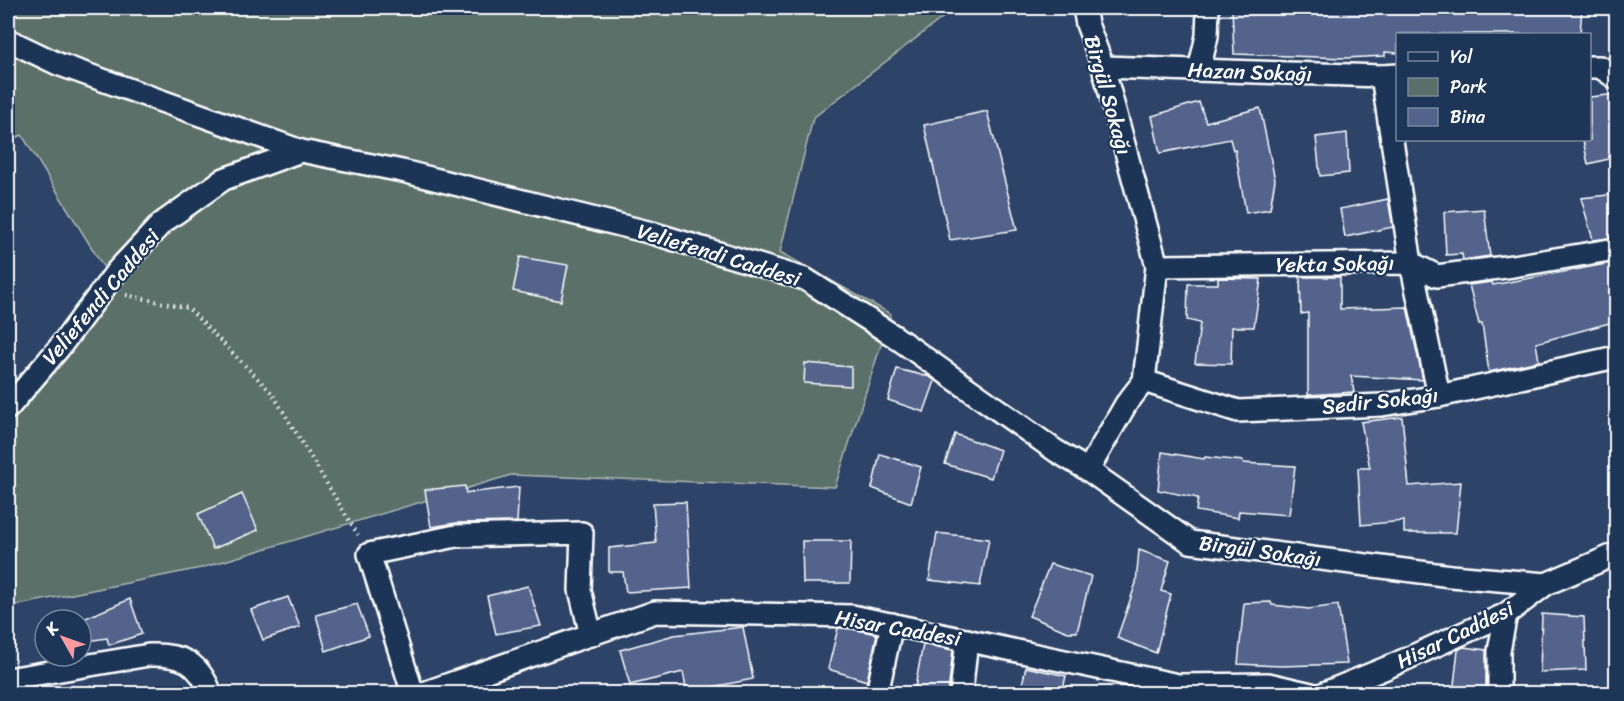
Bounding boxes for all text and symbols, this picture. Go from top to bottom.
street label: Birgül Sokağı [1073,31,1143,160]
legend [1396,33,1591,141]
text: Yol [1450,41,1473,73]
street label: Hazan Sokağı [1187,51,1313,93]
text: Park [1450,71,1487,103]
text: Bina [1450,101,1486,133]
street label: Veliefendi Caddesi [633,212,807,298]
street label: Veliefendi Caddesi [32,219,171,374]
street label: Yekta Sokağı [1276,244,1395,284]
street label: Sedir Sokağı [1320,376,1440,426]
street label: Birgül Sokağı [1196,524,1324,578]
street label: Hisar Caddesi [1390,590,1521,680]
street label: Hisar Caddesi [832,598,965,658]
north arrow [33,608,93,668]
text: K [37,615,67,642]

